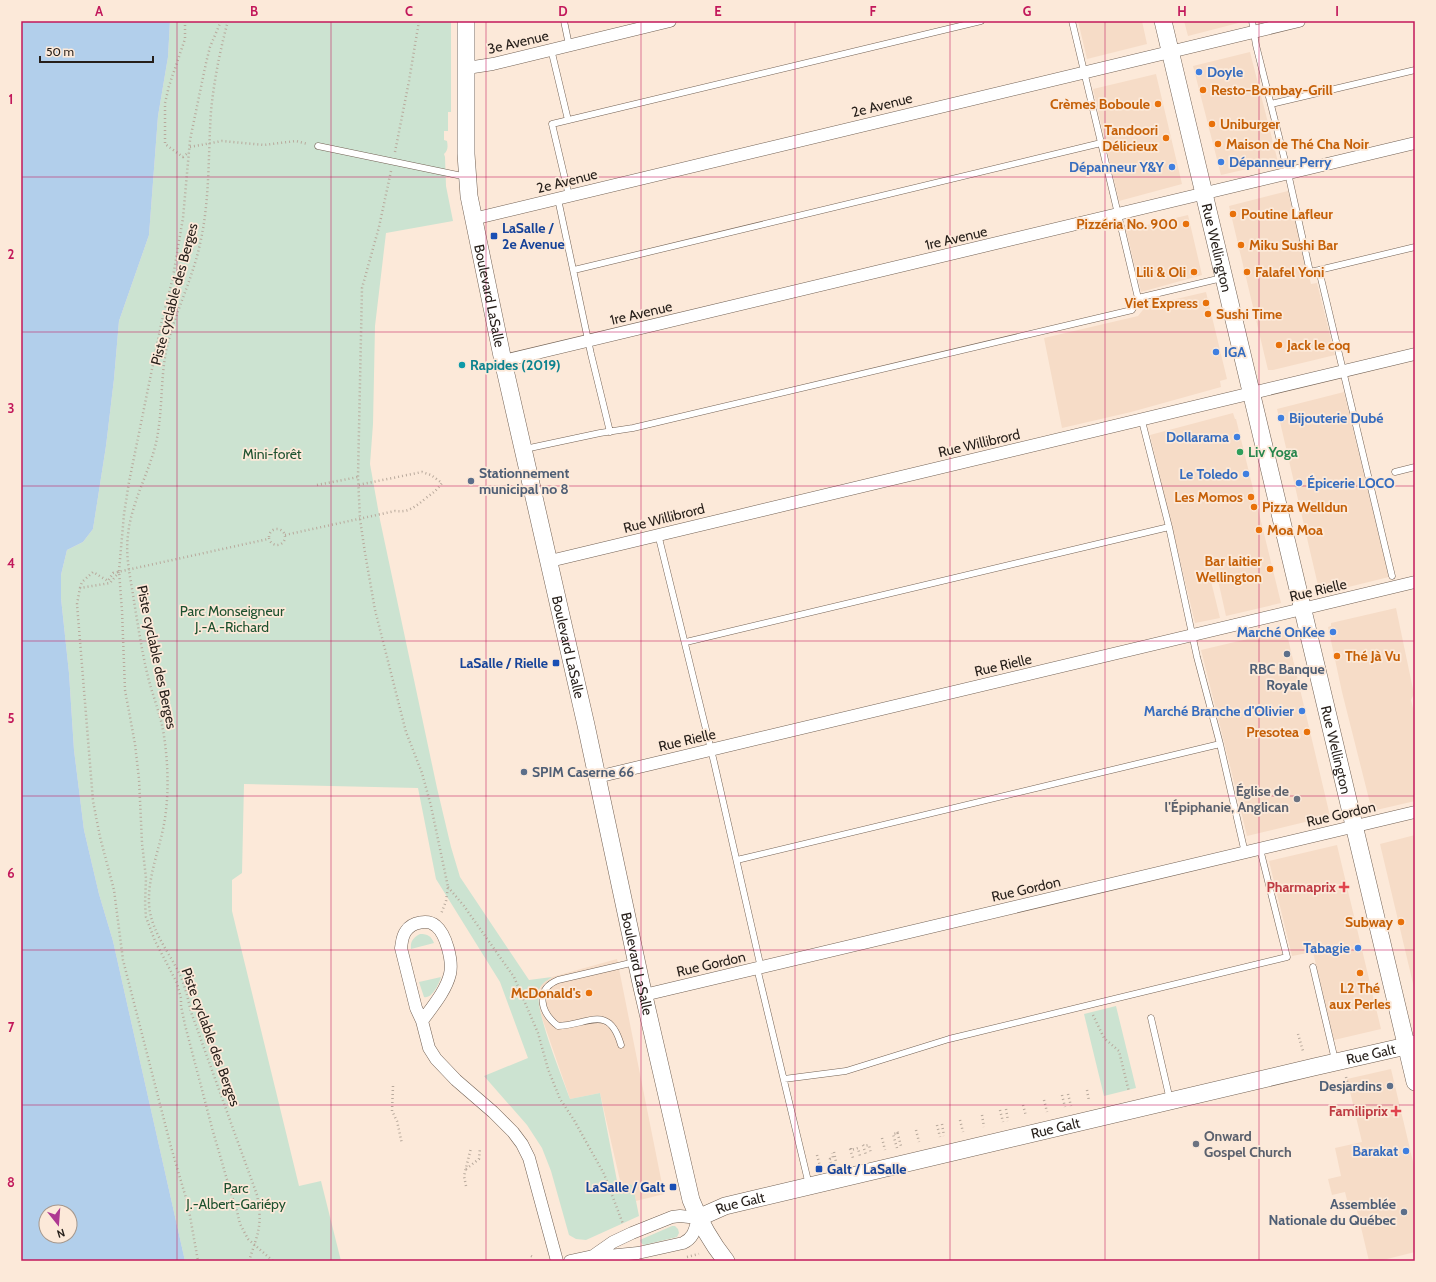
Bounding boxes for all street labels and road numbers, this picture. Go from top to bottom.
street label: 3e Avenue [486,26,550,58]
street label: 2e Avenue [850,89,914,121]
street label: 2e Avenue [535,165,599,197]
street label: Rue Wellington [1198,202,1236,294]
street label: Piste cyclable des Berges [146,221,202,367]
street label: 1re Avenue [923,222,989,254]
street label: Boulevard LaSalle [470,243,509,349]
street label: 1re Avenue [608,297,674,329]
street label: Rue Willibrord [936,425,1022,461]
street label: Rue Willibrord [621,499,707,537]
street label: Rue Rielle [1288,575,1348,605]
street label: Piste cyclable des Berges [133,584,181,731]
street label: Boulevard LaSalle [548,594,589,700]
street label: Rue Rielle [973,650,1033,680]
street label: Rue Wellington [1317,704,1355,796]
street label: Rue Rielle [657,725,717,755]
street label: Rue Gordon [1305,797,1378,831]
street label: Rue Gordon [990,872,1063,906]
street label: Boulevard LaSalle [617,911,657,1017]
street label: Rue Gordon [675,947,748,981]
street label: Piste cyclable des Berges [178,965,245,1109]
street label: Rue Galt [1344,1040,1397,1068]
street label: Rue Galt [1029,1113,1082,1143]
street label: Rue Galt [713,1188,767,1218]

